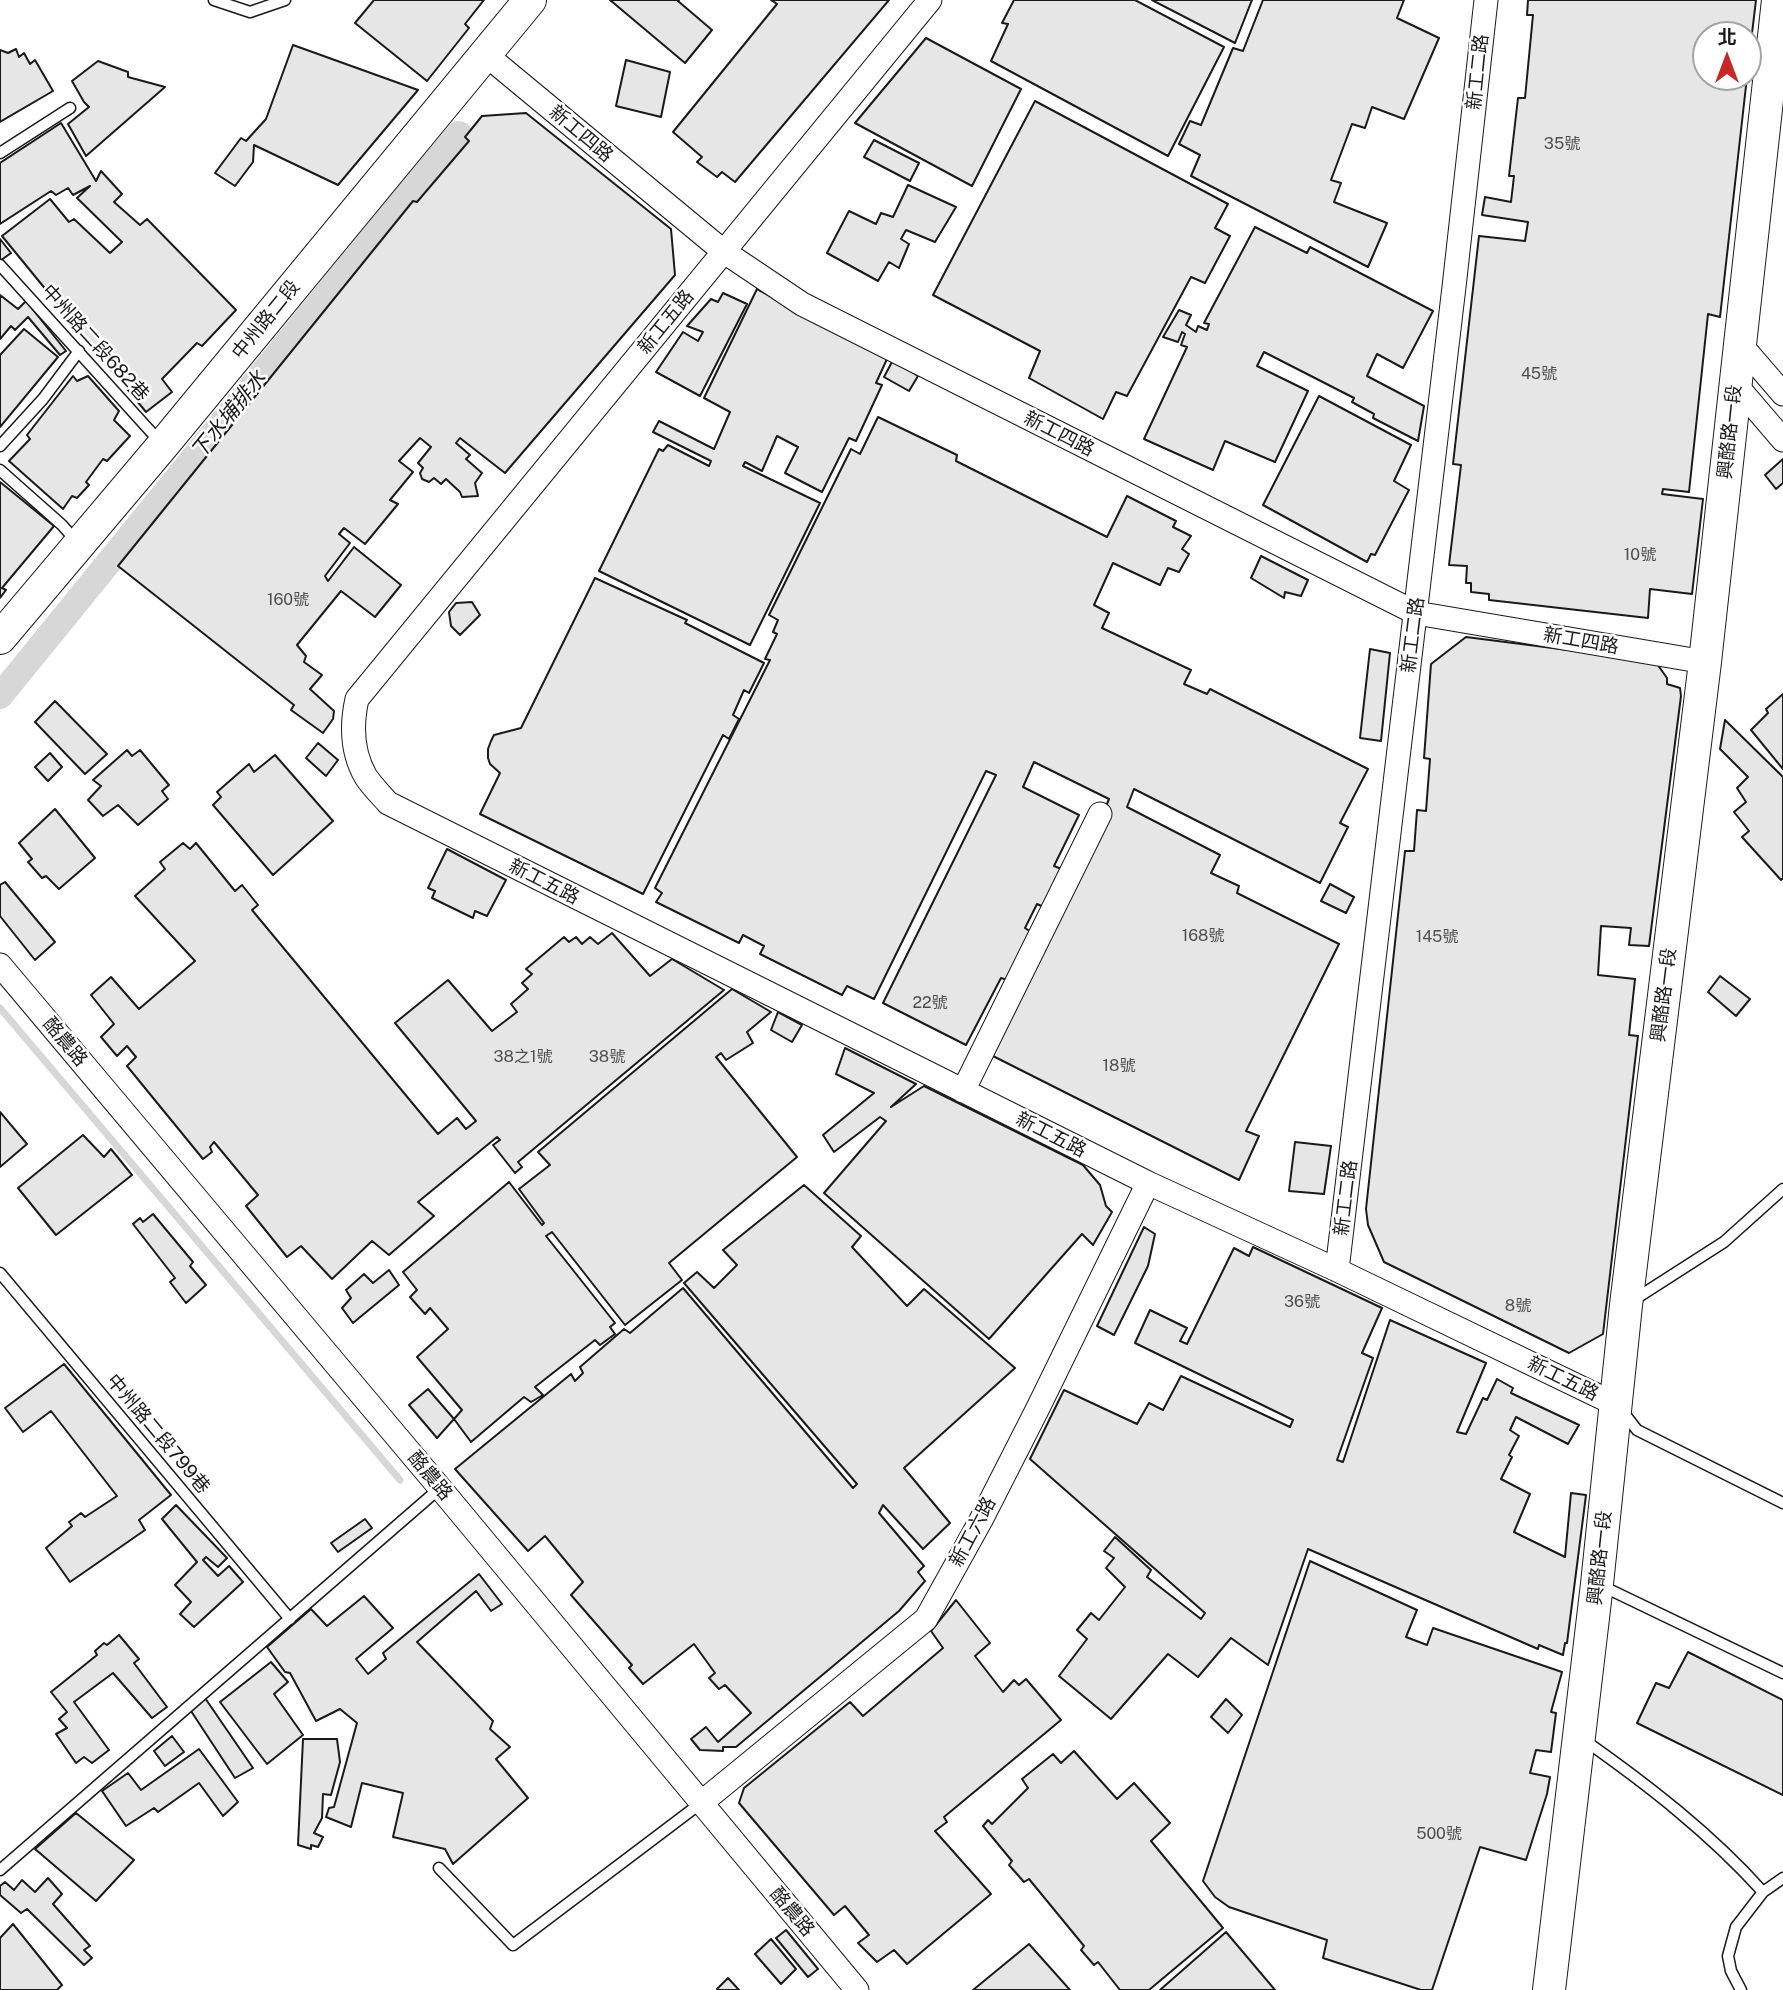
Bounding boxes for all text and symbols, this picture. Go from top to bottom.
north arrow [1692,21,1762,91]
text: 北 [1717,26,1737,48]
street label: 新工二路 [1463,33,1493,111]
street label: 新工四路 [545,101,617,167]
house number: 35號 [1544,134,1580,154]
street label: 中州路二段 [227,276,305,364]
street label: 中州路二段682巷 [37,280,153,406]
street label: 新工五路 [633,285,699,359]
house number: 45號 [1521,364,1557,384]
water label: 下水埔排水 [186,366,272,464]
street label: 興酪路一段 [1714,384,1746,480]
street label: 新工四路 [1020,407,1098,461]
house number: 10號 [1624,545,1656,565]
house number: 160號 [267,590,309,610]
street label: 新工二路 [1397,596,1429,674]
street label: 新工四路 [1542,623,1620,659]
street label: 新工五路 [505,855,583,909]
house number: 168號 [1182,926,1224,946]
house number: 145號 [1416,927,1458,947]
street label: 興酪路一段 [1647,946,1681,1044]
house number: 22號 [912,993,948,1013]
street label: 酪農路 [38,1013,92,1071]
house number: 38之1號 [494,1047,552,1067]
house number: 38號 [589,1047,625,1067]
house number: 18號 [1103,1056,1135,1076]
street label: 新工五路 [1012,1108,1090,1162]
street label: 新工二路 [1330,1159,1362,1237]
house number: 36號 [1284,1292,1320,1312]
house number: 8號 [1505,1296,1531,1316]
street label: 新工五路 [1524,1352,1602,1406]
street label: 中州路二段799巷 [101,1370,215,1498]
street label: 酪農路 [403,1447,457,1505]
street label: 新工六路 [945,1493,1001,1571]
street label: 興酪路一段 [1584,1510,1616,1606]
house number: 500號 [1416,1824,1462,1844]
street label: 酪農路 [765,1883,819,1941]

